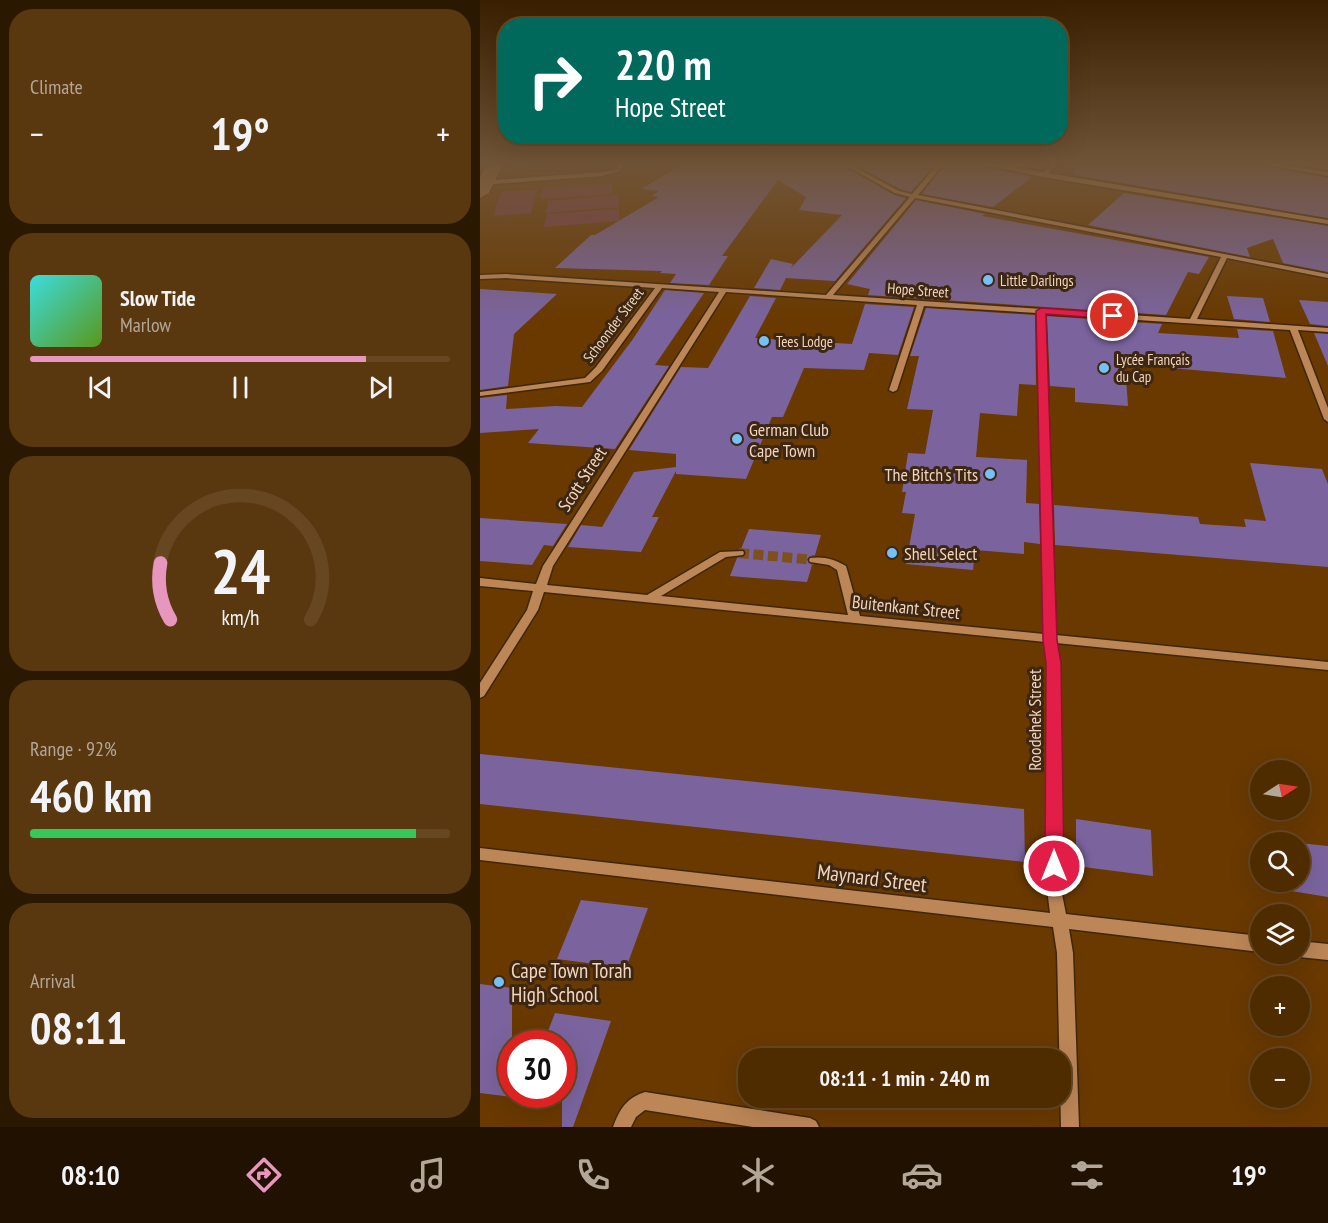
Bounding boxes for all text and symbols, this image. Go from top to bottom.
text: 220 m [615,37,712,92]
icon: right [516,42,594,120]
text: Climate [30,74,83,100]
text: Hope Street [615,90,726,124]
text: 19° [210,104,270,162]
text: − [30,112,44,155]
text: + [436,112,450,155]
place label: Little Darlings [1000,271,1073,290]
marker: Little Darlings [981,273,995,287]
street label: Hope Street [887,278,949,302]
text: Slow Tide [120,284,196,312]
street label: Schoonder Street [579,284,647,366]
pin [1087,290,1138,341]
icon: arrive [1096,299,1129,332]
text: Marlow [120,312,171,338]
place label: Tees Lodge [776,332,833,351]
marker: Tees Lodge [757,334,771,348]
place label: Lycée Français du Cap [1116,350,1190,386]
marker: Lycée Français du Cap [1097,361,1111,375]
icon: previous [84,371,117,404]
icon: pause [224,371,257,404]
icon: next [364,371,397,404]
place label: German Club Cape Town [749,418,829,462]
marker: German Club Cape Town [730,432,744,446]
street label: Scott Street [553,442,611,516]
place label: The Bitch's Tits [885,463,978,486]
marker: The Bitch's Tits [983,467,997,481]
text: 24 [210,531,270,612]
place label: Shell Select [904,542,977,565]
marker: Shell Select [885,546,899,560]
street label: Buitenkant Street [851,590,961,624]
text: km/h [221,604,259,632]
street label: Roodehek Street [1023,669,1046,771]
text: Range · 92% [30,736,117,762]
north arrow [1250,760,1310,820]
map controls [1250,760,1310,1108]
text: 460 km [30,766,152,824]
button: search [1250,832,1310,892]
position arrow [1022,834,1086,898]
street label: Maynard Street [816,858,928,898]
button: layers [1250,904,1310,964]
place label: Cape Town Torah High School [511,957,632,1008]
text: Arrival [30,968,75,994]
marker: Cape Town Torah High School [492,975,506,989]
button: + [1250,976,1310,1036]
text: 08:11 [30,998,127,1056]
speed limit sign: 30 [498,1030,576,1108]
button: − [1250,1048,1310,1108]
text: 08:11 · 1 min · 240 m [819,1064,990,1092]
icon: directions [243,1154,285,1196]
icon: music [407,1154,449,1196]
icon: phone [572,1154,614,1196]
icon: climate [737,1154,779,1196]
icon: car [901,1154,943,1196]
icon: filters [1066,1154,1108,1196]
text: 08:10 [61,1158,120,1192]
text: 19° [1231,1158,1267,1192]

